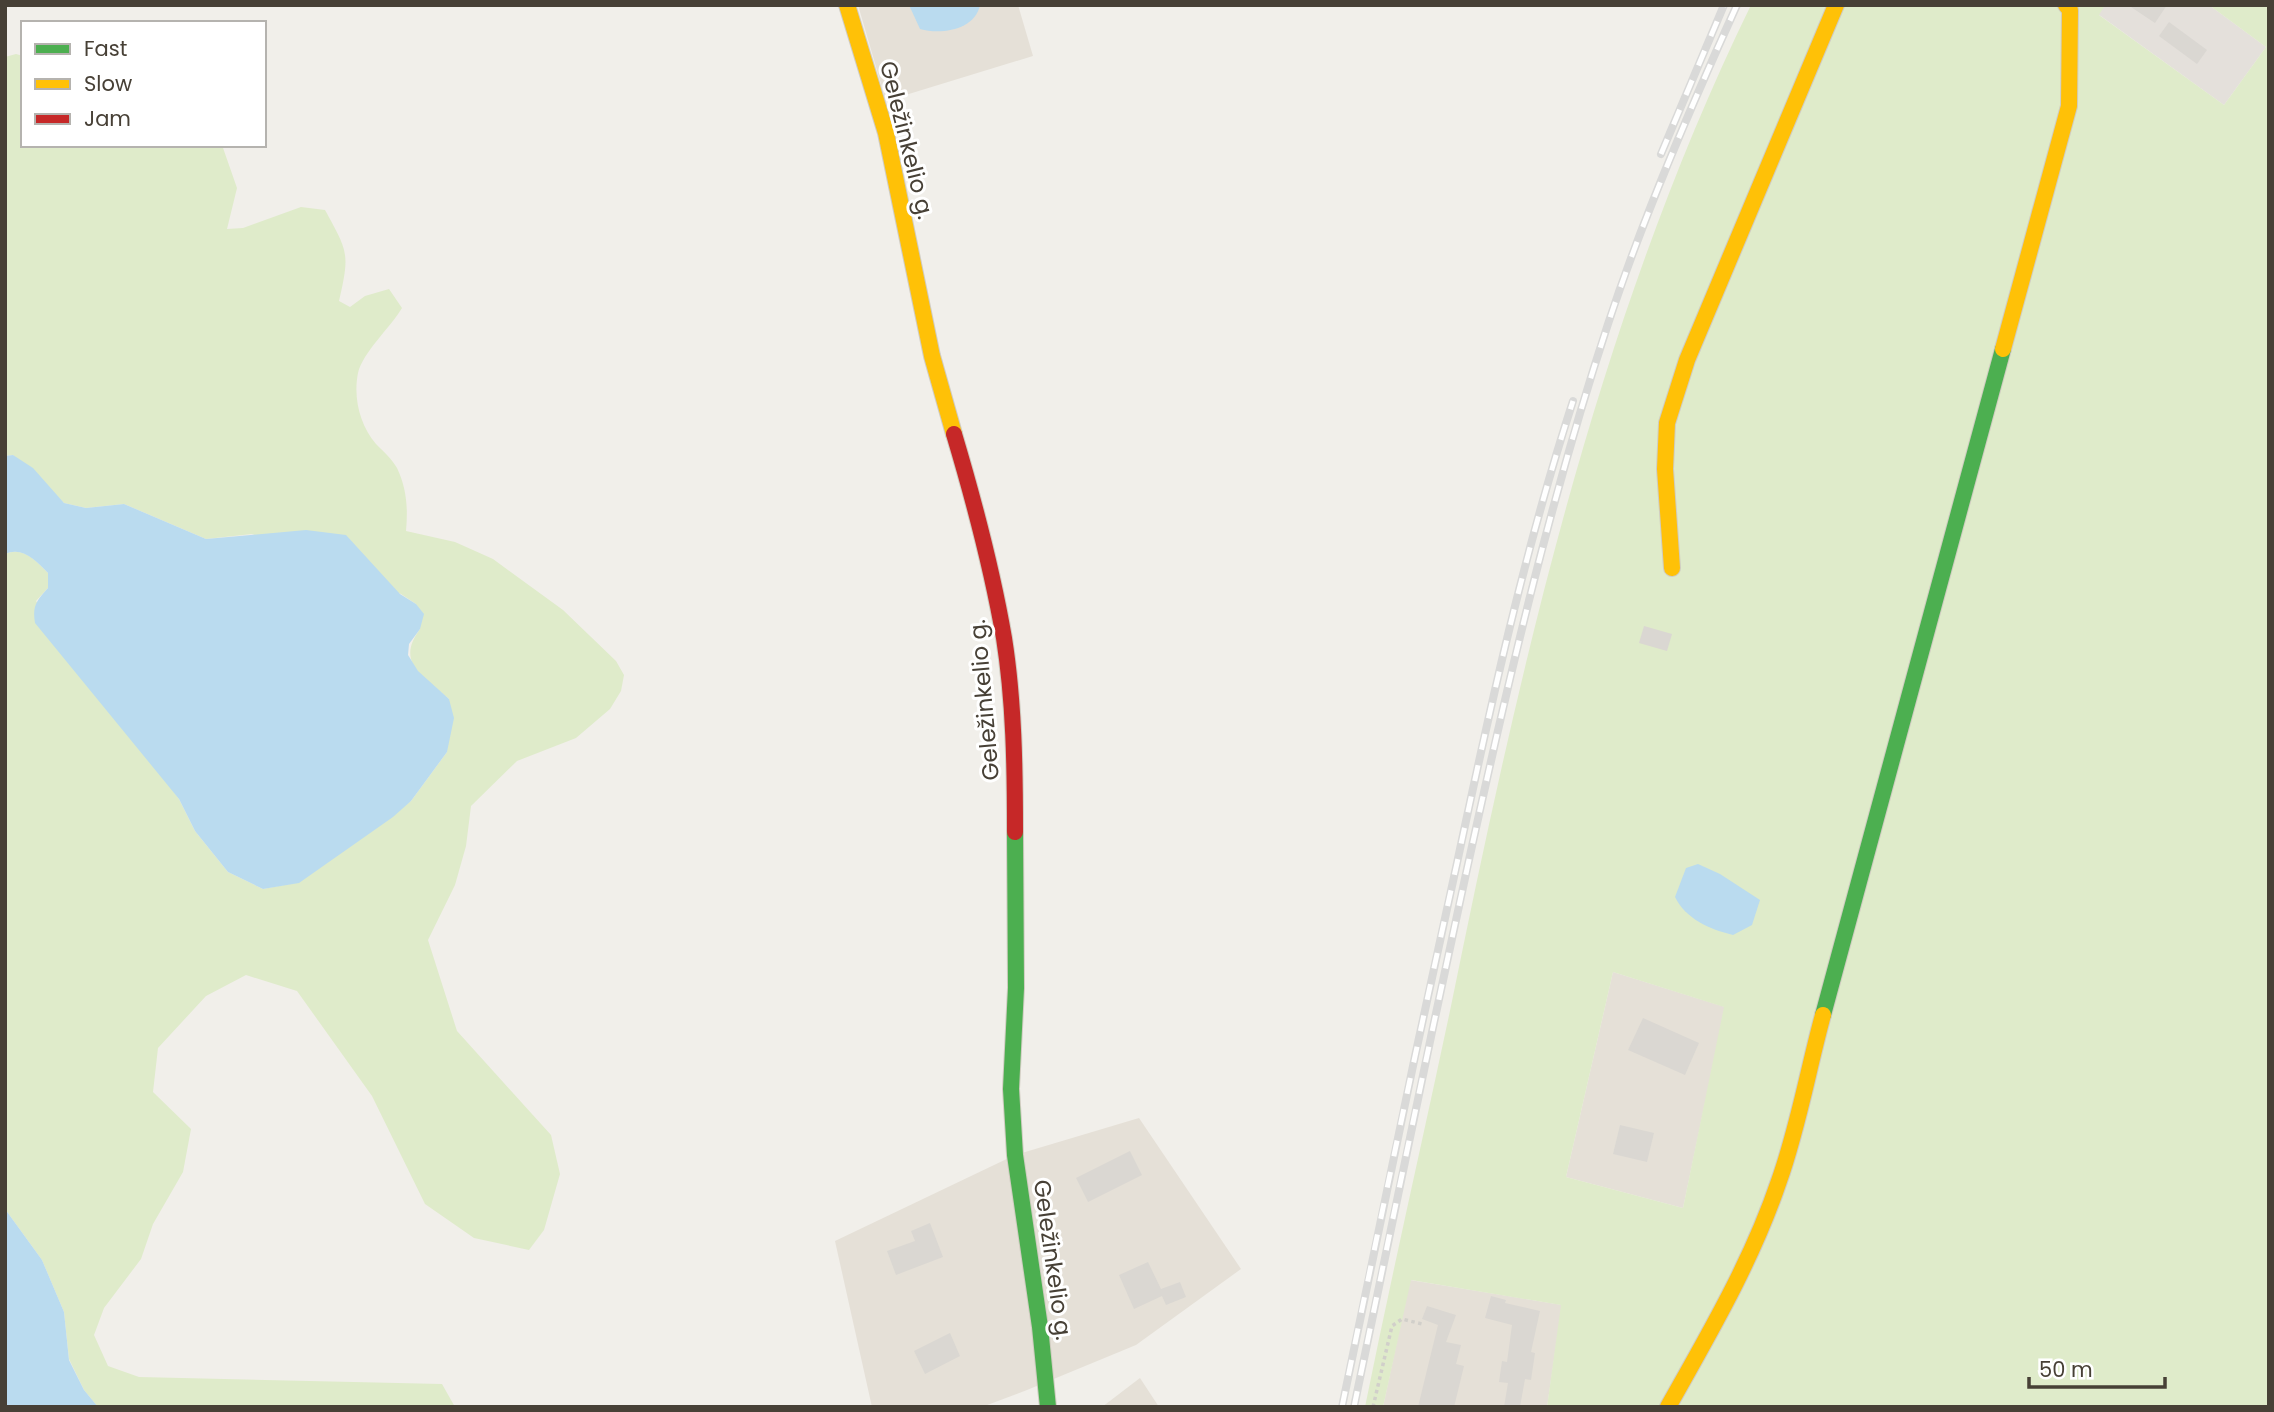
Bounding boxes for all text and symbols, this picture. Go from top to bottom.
legend [21,21,266,147]
text: Fast [84,34,127,63]
street label: Geležinkelio g. [872,58,942,222]
text: Slow [84,69,132,98]
text: Jam [84,104,131,133]
street label: Geležinkelio g. [961,618,1007,782]
street label: Geležinkelio g. [1026,1178,1080,1342]
scale bar [2029,1346,2166,1390]
text: 50 m [2039,1355,2093,1384]

